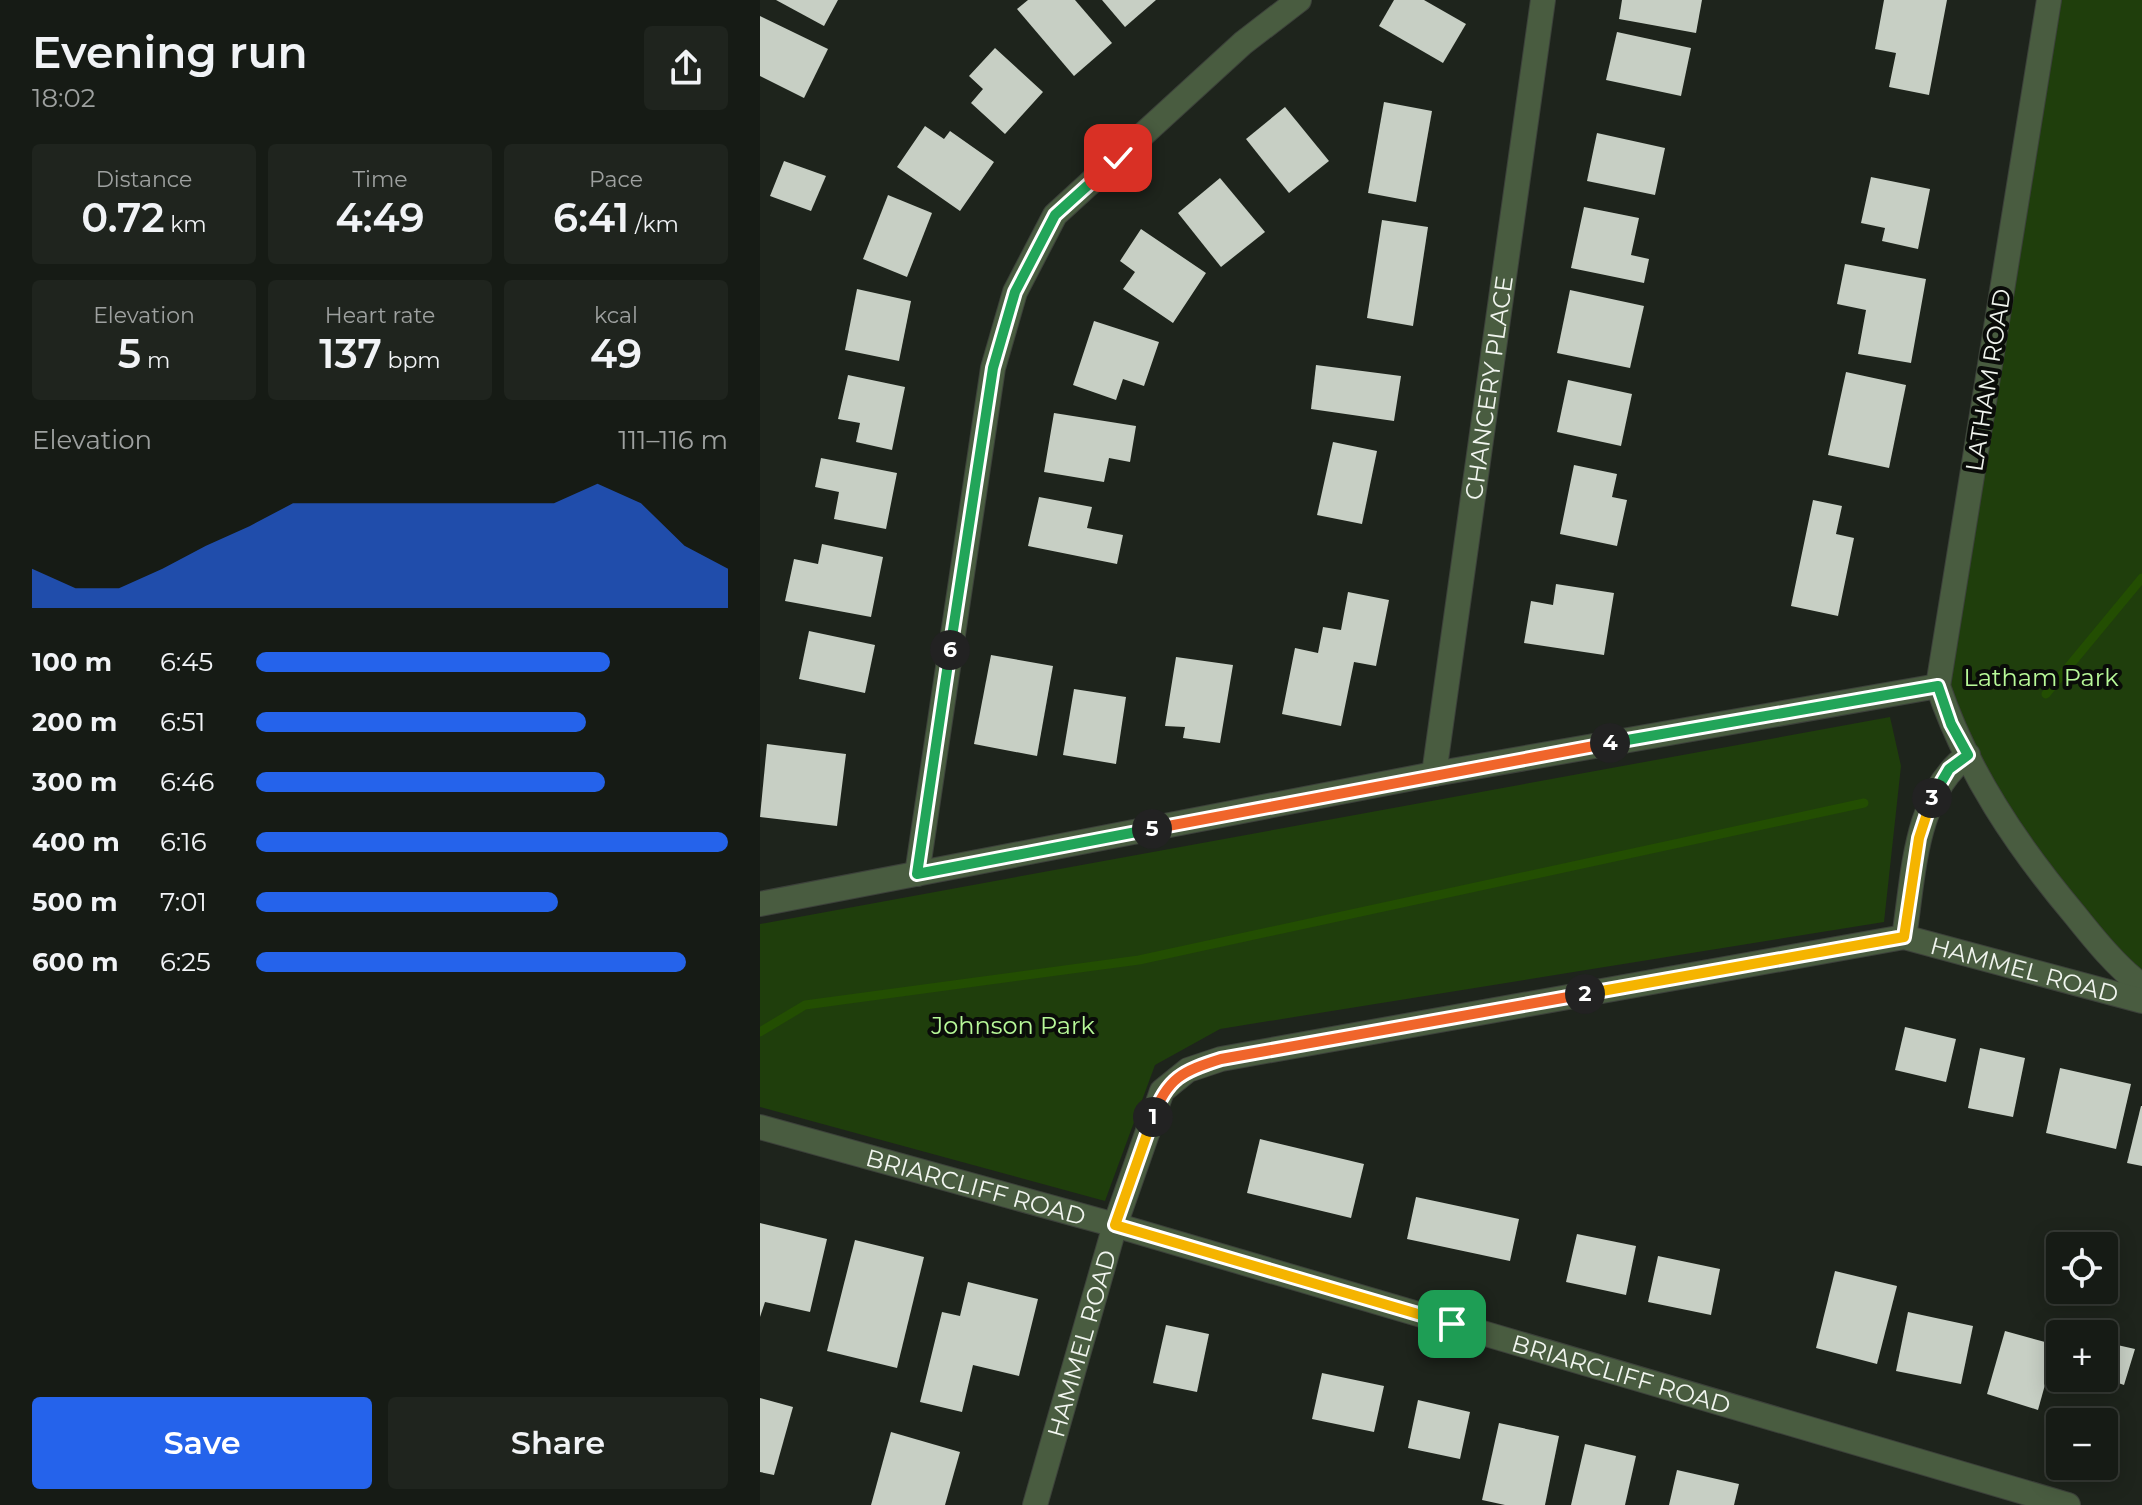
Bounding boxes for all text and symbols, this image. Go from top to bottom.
text: Evening run [32,25,308,79]
button: share [644,26,728,110]
text: 18:02 [32,82,95,114]
pin [1084,124,1152,192]
icon: check [1096,136,1140,180]
text: Distance [96,166,192,193]
text: Time [352,166,408,193]
text: Pace [589,166,643,193]
text: 0.72 [81,193,165,242]
text: 4:49 [335,193,425,242]
text: 6:41 [553,193,629,242]
text: km [165,211,207,238]
text: /km [629,211,679,238]
street label: CHANCERY PLACE [1458,274,1519,502]
street label: LATHAM ROAD [1959,287,2017,473]
text: Elevation [93,302,195,329]
text: Heart rate [325,302,435,329]
text: kcal [594,302,638,329]
text: 5 [118,329,141,378]
text: 137 [319,329,382,378]
text: 49 [590,329,642,378]
text: m [141,347,170,374]
text: bpm [382,347,441,374]
text: Elevation [32,424,152,456]
text: 111–116 m [618,424,728,456]
pin: 6 [930,630,970,670]
text: 6 [943,636,957,663]
text: 100 m [32,646,112,678]
text: 6:45 [160,646,213,678]
park label: Latham Park [1964,663,2119,692]
text: 200 m [32,706,117,738]
text: 6:51 [160,706,205,738]
pin: 4 [1590,723,1630,763]
text: 4 [1602,729,1618,756]
text: 300 m [32,766,117,798]
text: 6:46 [160,766,214,798]
pin: 3 [1912,778,1952,818]
text: 3 [1925,784,1939,811]
pin: 5 [1132,809,1172,849]
text: 5 [1145,815,1159,842]
text: 400 m [32,826,120,858]
text: 6:16 [160,826,207,858]
text: 500 m [32,886,117,918]
text: 7:01 [160,886,207,918]
street label: HAMMEL ROAD [1927,930,2122,1009]
text: 600 m [32,946,119,978]
text: 6:25 [160,946,211,978]
pin: 2 [1565,974,1605,1014]
text: 2 [1579,980,1591,1007]
park label: Johnson Park [930,1011,1095,1040]
pin: 1 [1133,1097,1173,1137]
text: 1 [1149,1103,1157,1130]
street label: BRIARCLIFF ROAD [863,1142,1089,1231]
map controls [2046,1232,2118,1480]
button: locate [2046,1232,2118,1304]
street label: HAMMEL ROAD [1041,1247,1122,1440]
pin [1418,1290,1486,1358]
icon: arrive [1430,1302,1474,1346]
button: + [2046,1320,2118,1392]
street label: BRIARCLIFF ROAD [1508,1328,1734,1420]
button: Save [32,1397,372,1489]
button: Share [388,1397,728,1489]
button: − [2046,1408,2118,1480]

